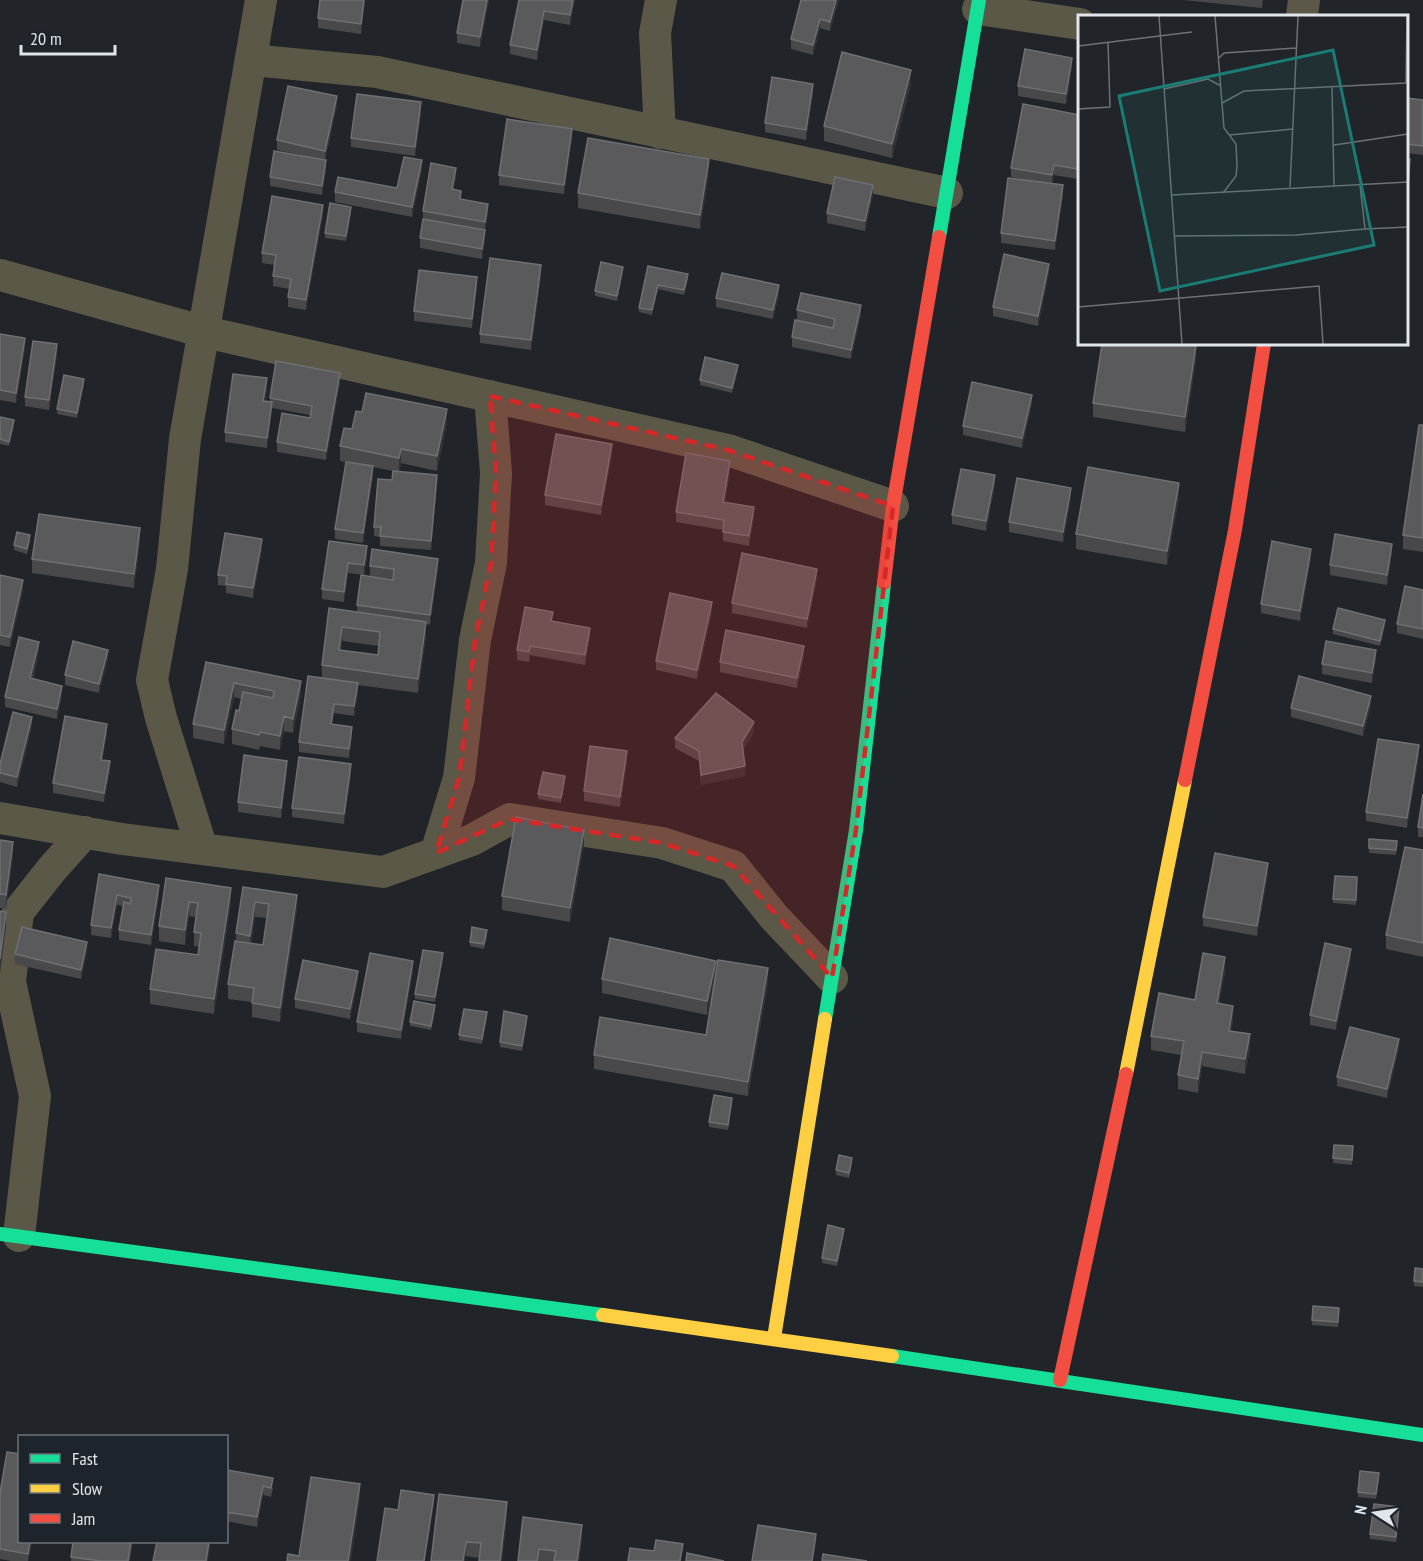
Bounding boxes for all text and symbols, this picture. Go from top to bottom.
inset map [1078,15,1408,345]
scale bar [21,18,116,56]
text: 20 m [30,27,62,50]
legend [18,1435,228,1543]
text: Fast [72,1447,98,1470]
text: Slow [72,1477,103,1500]
north arrow [1345,1483,1405,1543]
text: N [1350,1504,1371,1516]
text: Jam [71,1507,95,1530]

